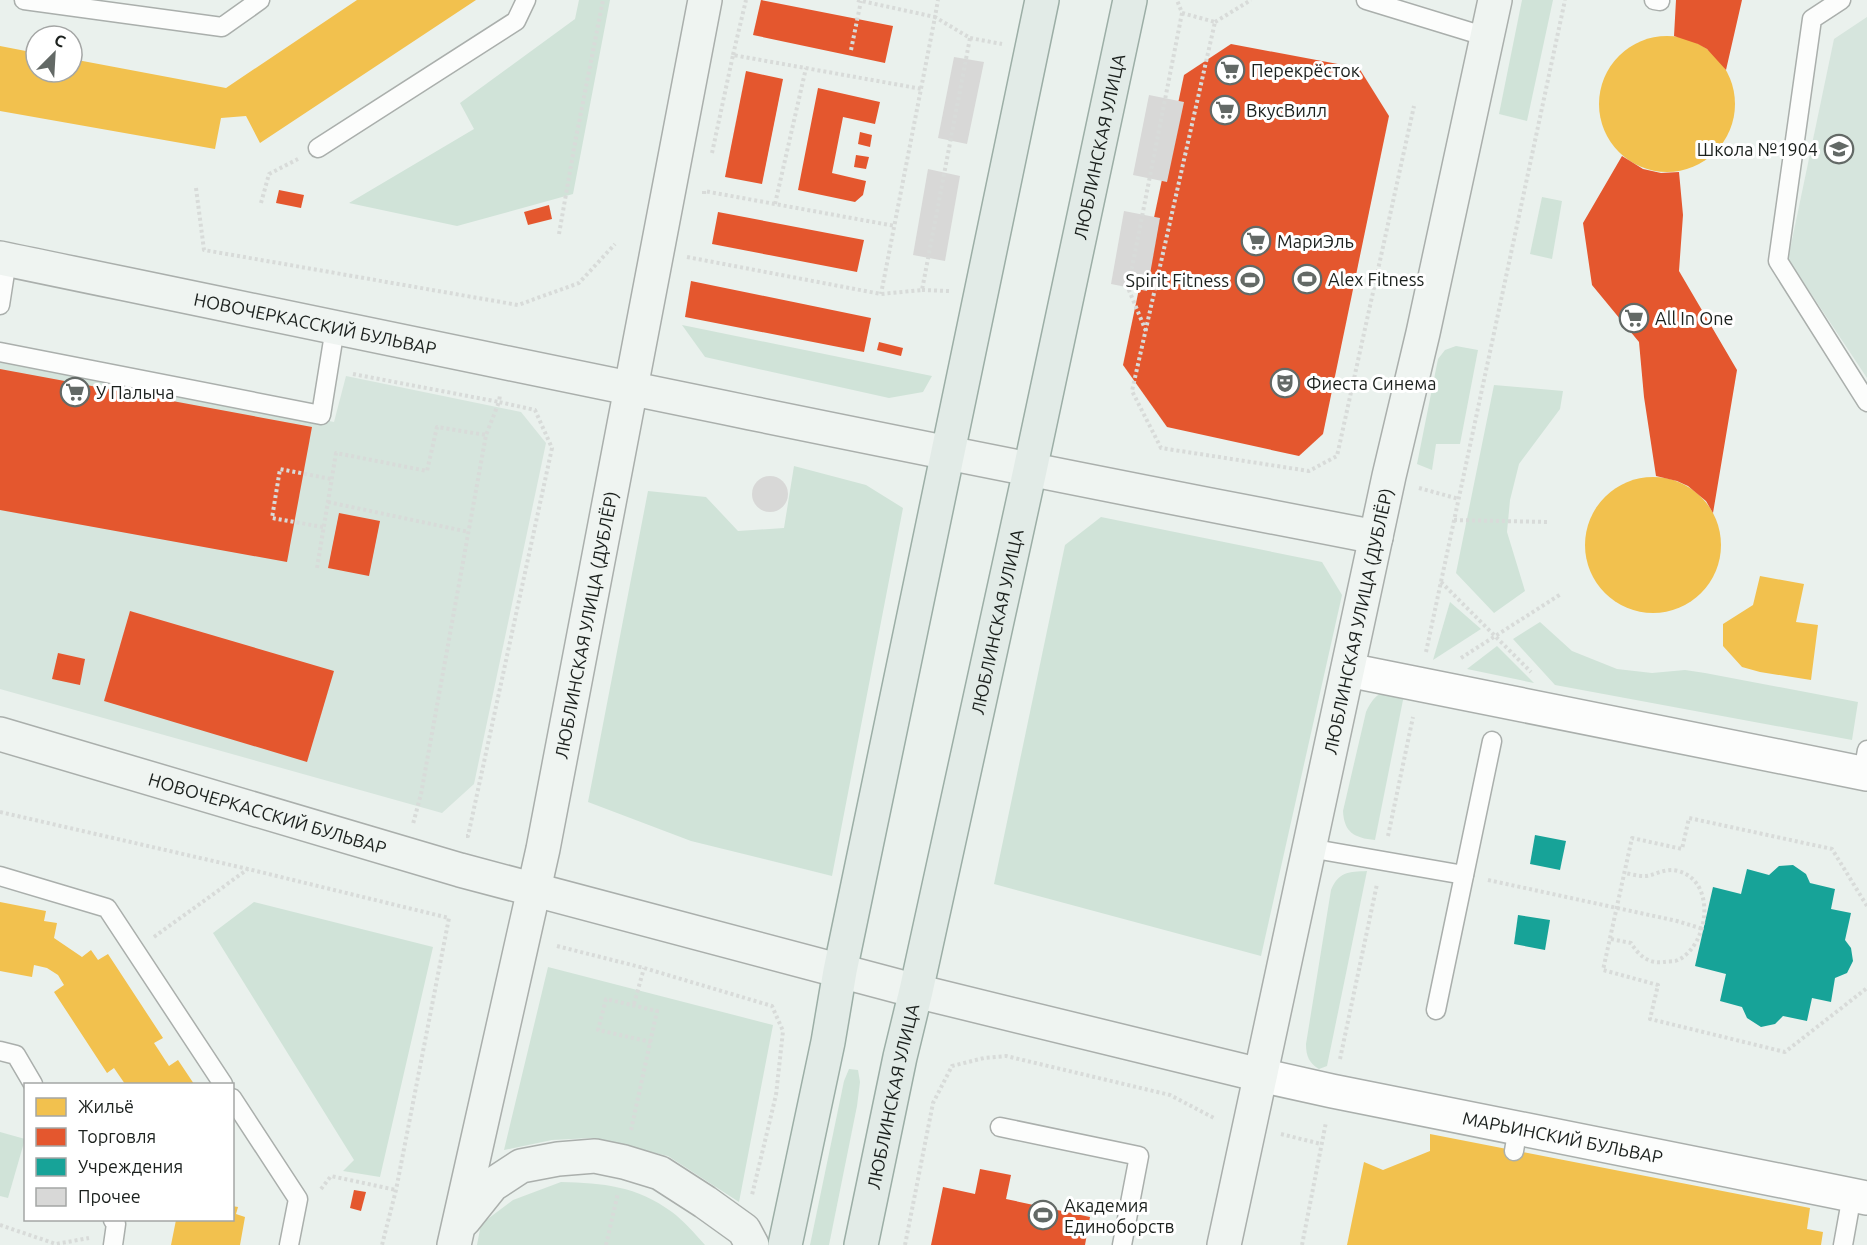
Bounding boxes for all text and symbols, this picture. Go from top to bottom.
north arrow [24,24,84,84]
text: С [52,30,68,51]
street label: ЛЮБЛИНСКАЯ УЛИЦА [1069,52,1128,241]
supermarket icon: Перекрёсток [1214,54,1246,86]
place label: Перекрёсток [1251,60,1360,80]
supermarket icon: ВкусВилл [1209,94,1241,126]
place label: ВкусВилл [1246,100,1327,120]
school or university icon: Школа №1904 [1823,133,1855,165]
place label: Школа №1904 [1697,139,1818,159]
supermarket icon: МариЭль [1240,225,1272,257]
place label: МариЭль [1277,231,1354,251]
sports icon: Alex Fitness [1291,263,1323,295]
sports icon: Spirit Fitness [1234,264,1266,296]
place label: Alex Fitness [1328,269,1425,289]
place label: Spirit Fitness [1126,270,1229,290]
street label: НОВОЧЕРКАССКИЙ БУЛЬВАР [192,289,439,358]
supermarket icon: All In One [1618,302,1650,334]
place label: All In One [1655,308,1733,328]
theatre icon: Фиеста Синема [1269,367,1301,399]
place label: Фиеста Синема [1306,373,1437,393]
supermarket icon: У Палыча [59,376,91,408]
place label: У Палыча [96,382,175,402]
street label: ЛЮБЛИНСКАЯ УЛИЦА (ДУБЛЁР) [1320,486,1397,756]
street label: ЛЮБЛИНСКАЯ УЛИЦА (ДУБЛЁР) [550,490,622,760]
street label: ЛЮБЛИНСКАЯ УЛИЦА [967,527,1027,716]
street label: НОВОЧЕРКАССКИЙ БУЛЬВАР [146,768,389,858]
street label: ЛЮБЛИНСКАЯ УЛИЦА [863,1001,923,1191]
legend [24,1083,234,1221]
text: Жильё [78,1096,134,1116]
street label: МАРЬИНСКИЙ БУЛЬВАР [1461,1107,1665,1167]
text: Торговля [78,1126,156,1146]
text: Учреждения [78,1156,183,1176]
text: Прочее [78,1186,141,1206]
place label: Академия Единоборств [1064,1195,1174,1236]
sports icon: Академия Единоборств [1027,1199,1059,1231]

